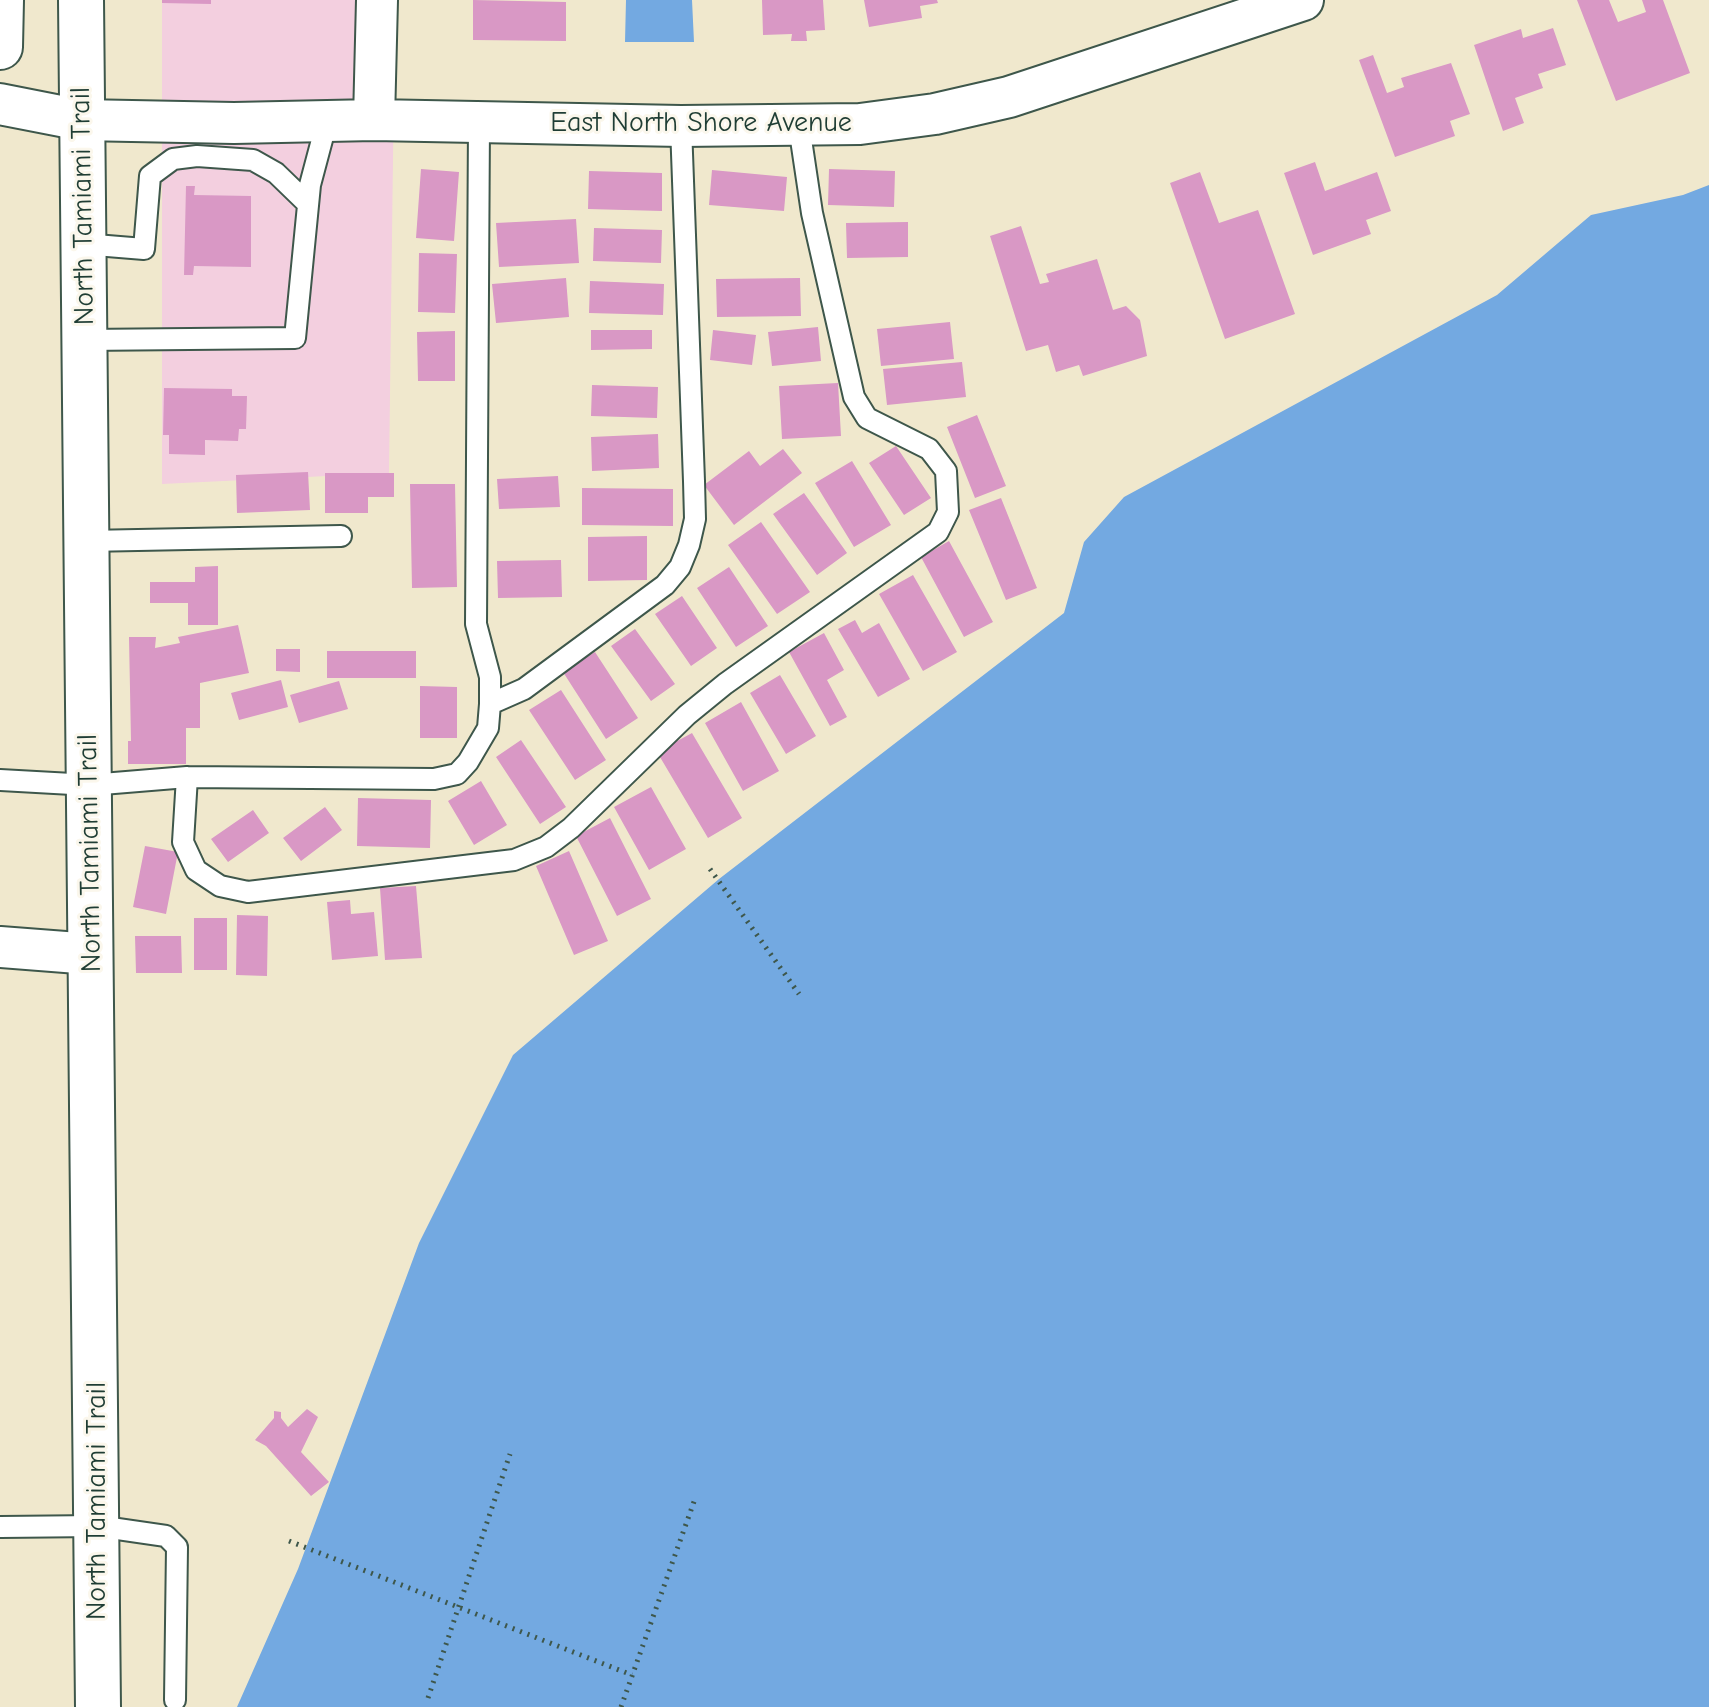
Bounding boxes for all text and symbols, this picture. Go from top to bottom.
street label: North Tamiami Trail [64,87,102,325]
street label: East North Shore Avenue [550,106,852,140]
street label: North Tamiami Trail [71,734,109,972]
street label: North Tamiami Trail [80,1382,114,1620]

